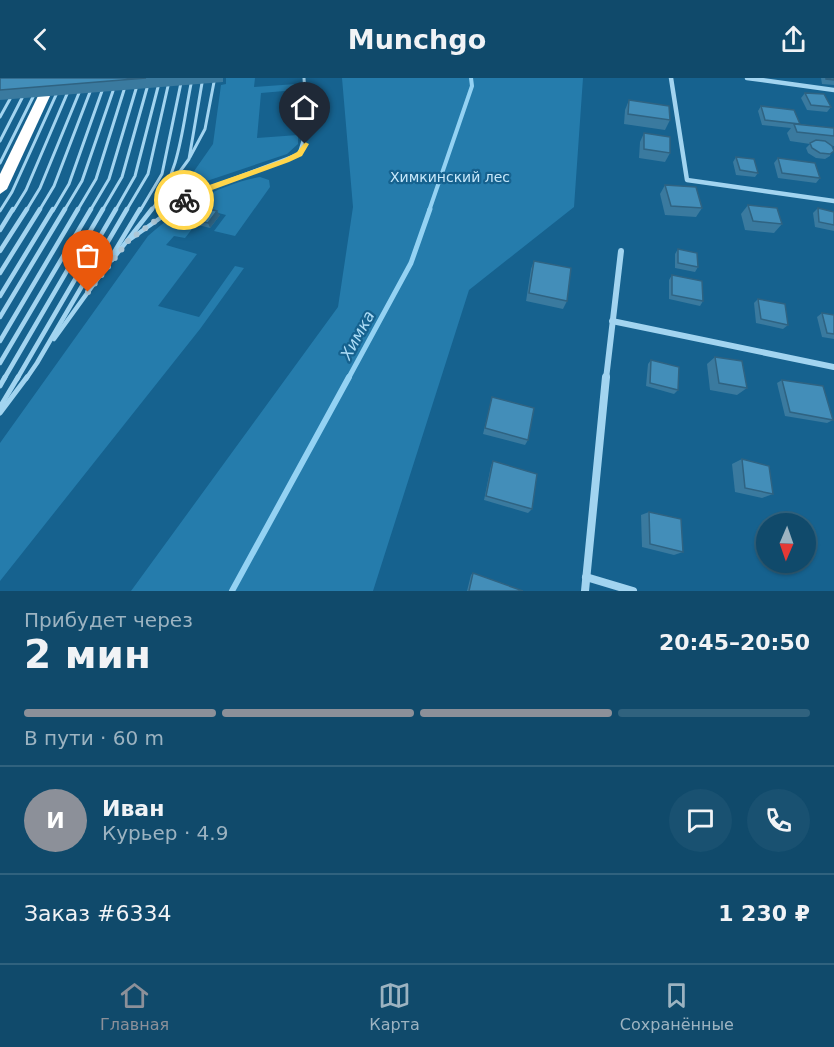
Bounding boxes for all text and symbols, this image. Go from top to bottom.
icon: back [24,23,57,56]
icon: share [777,23,810,56]
text: Munchgo [348,24,486,55]
pin [279,82,330,144]
icon: home [288,91,321,124]
park label: Химкинский лес [390,169,510,185]
courier [154,170,214,230]
icon: bike [168,184,201,217]
pin [62,230,113,292]
icon: bag [71,239,104,272]
water label: Химка [336,308,379,364]
north arrow [756,513,816,573]
map controls [756,513,816,573]
text: Прибудет через [24,608,193,632]
text: 20:45–20:50 [659,630,810,655]
text: 2 мин [24,632,151,677]
text: В пути · 60 m [24,726,164,750]
button: chat [669,789,732,852]
button: phone [747,789,810,852]
text: Иван [102,796,164,821]
text: И [46,808,65,833]
text: Курьер · 4.9 [102,821,228,845]
text: Заказ #6334 [24,901,171,926]
text: 1 230 ₽ [718,901,810,926]
tab: Главная [100,979,169,1034]
tab: Карта [369,979,420,1034]
tab: Сохранённые [620,979,734,1034]

